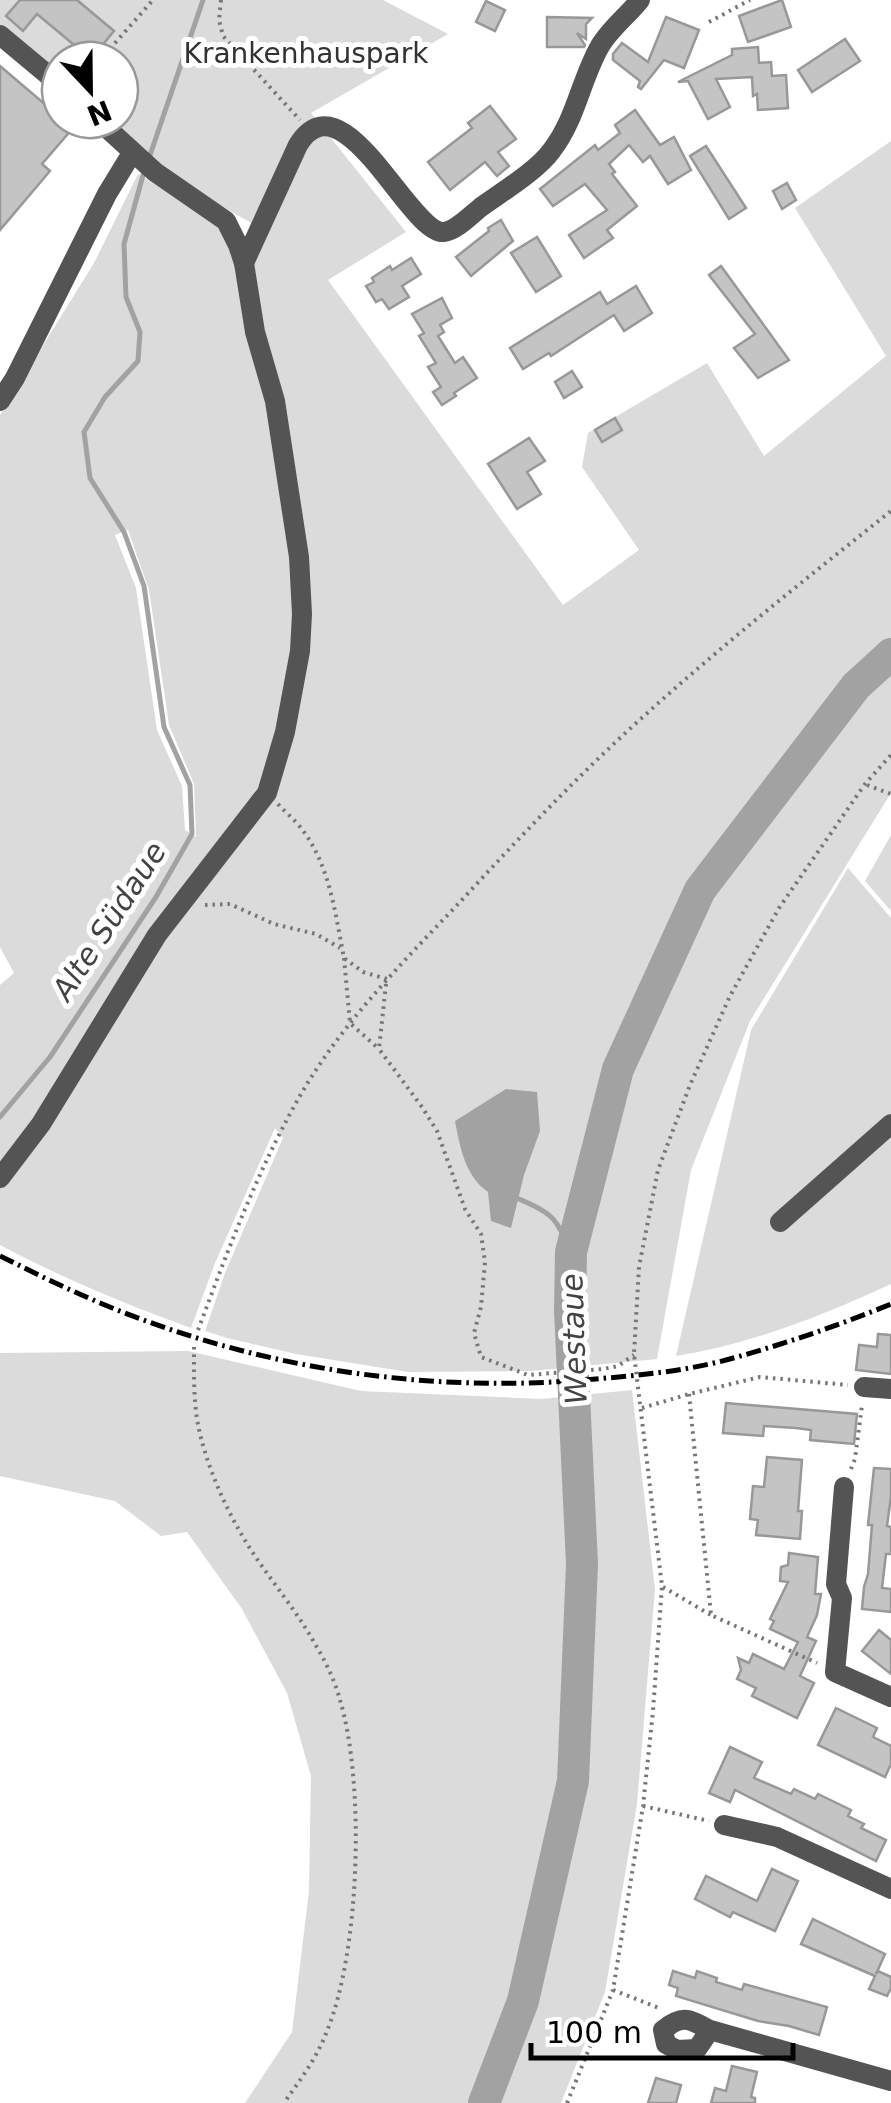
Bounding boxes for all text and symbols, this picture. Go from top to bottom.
park label: Krankenhauspark [184,37,429,70]
north arrow [40,40,140,140]
text: N [82,93,116,132]
water label: Alte Südaue [44,835,173,1008]
water label: Westaue [554,1273,594,1405]
scale bar [531,1998,794,2060]
text: 100 m [546,2015,642,2050]

